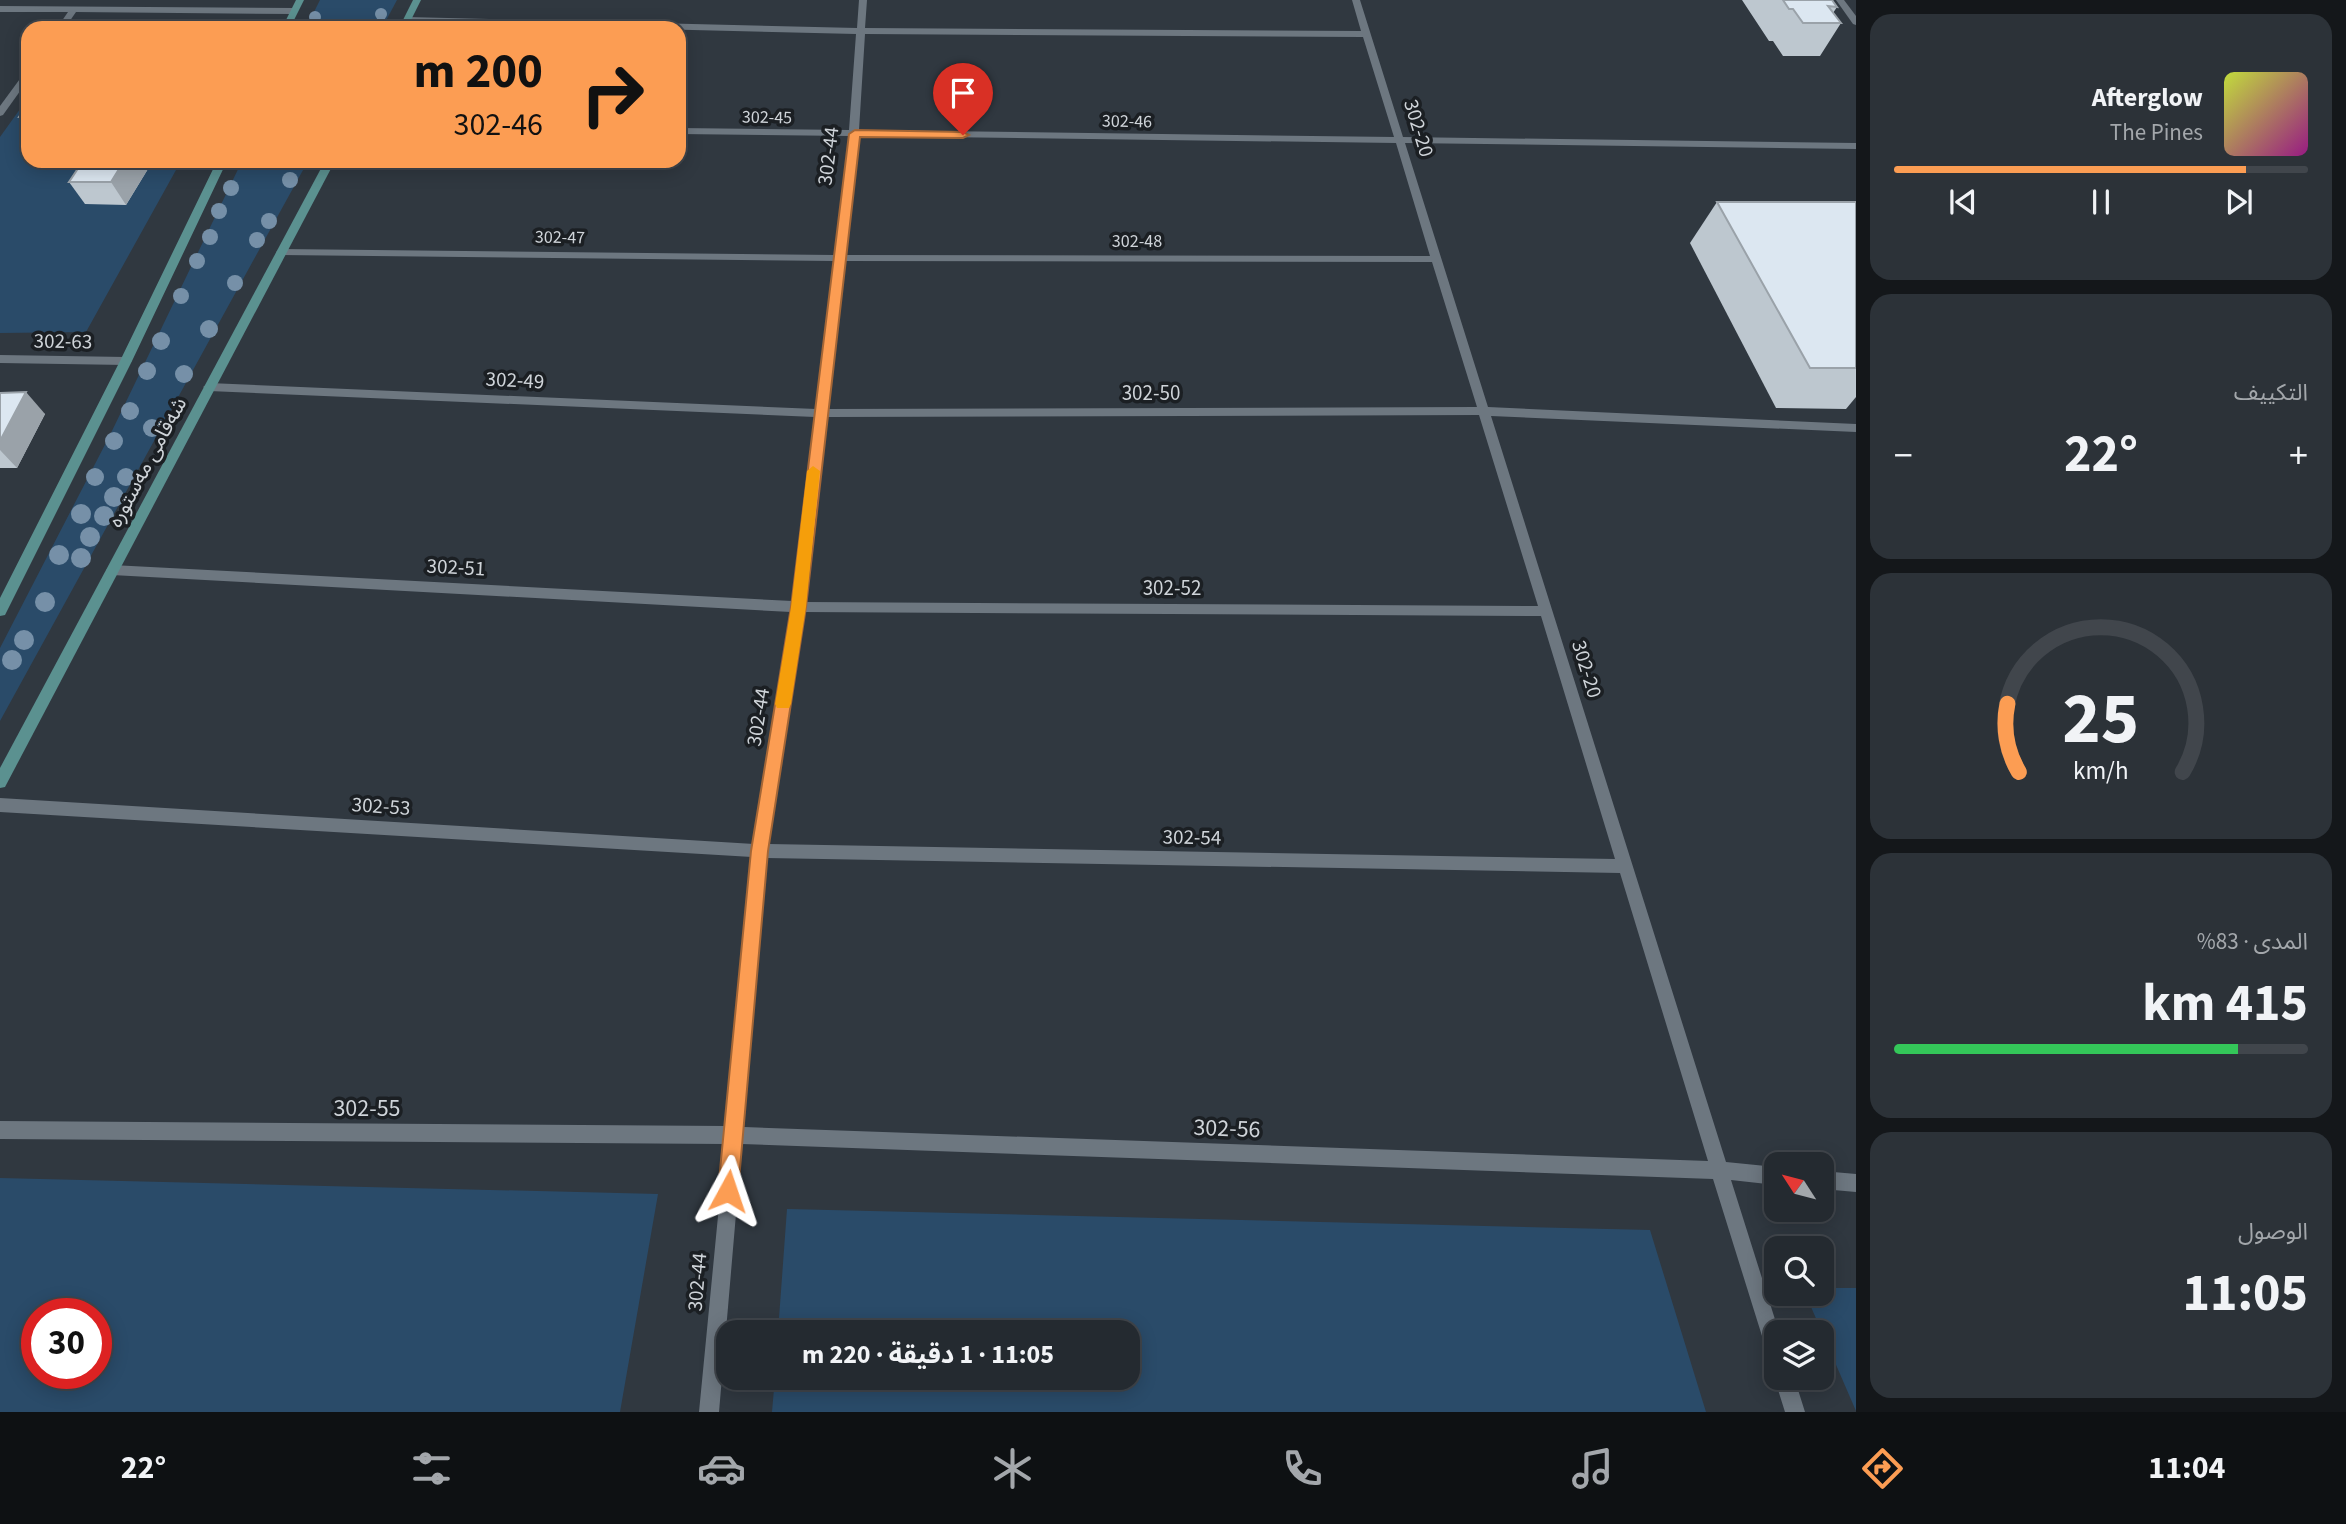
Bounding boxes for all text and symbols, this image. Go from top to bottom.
text: 200 m [414,37,543,107]
icon: right [567,49,658,140]
pin [933,63,993,135]
icon: arrive [944,74,982,112]
text: Afterglow [2092,79,2203,116]
street label: 302-20 [1396,96,1442,160]
text: 302-46 [454,102,543,148]
street label: 302-45 [742,105,792,130]
street label: 302-46 [1102,109,1152,134]
text: The Pines [2110,116,2203,149]
street label: 302-44 [810,125,846,187]
icon: previous [1944,183,1982,221]
icon: pause [2082,183,2120,221]
icon: next [2220,183,2258,221]
street label: 302-47 [535,225,585,250]
street label: 302-48 [1112,229,1162,254]
street label: 302-63 [33,325,93,357]
street label: 302-49 [485,363,545,397]
text: التكييف [2234,376,2308,409]
street label: 302-50 [1122,378,1180,408]
street label: شەقامی مەستورە [100,392,194,532]
text: 22° [2064,418,2138,492]
text: − [1894,429,1913,483]
text: + [2289,429,2308,483]
street label: 302-51 [426,550,486,584]
street label: 302-52 [1143,573,1201,603]
street label: 302-20 [1564,637,1610,701]
text: 25 [2063,667,2139,771]
street label: 302-44 [739,686,777,748]
text: km/h [2073,753,2129,789]
street label: 302-53 [351,789,411,823]
street label: 302-54 [1162,821,1222,853]
text: المدى · 83% [2197,925,2308,958]
text: 415 km [2142,967,2308,1041]
street label: 302-55 [333,1091,401,1126]
street label: 302-56 [1193,1110,1261,1147]
north arrow [1764,1152,1834,1222]
map controls [1764,1152,1834,1390]
position arrow [691,1154,765,1228]
text: الوصول [2238,1215,2308,1248]
button: search [1764,1236,1834,1306]
street label: 302-44 [679,1251,715,1313]
text: 11:05 [2183,1257,2308,1331]
speed limit sign: 30 [21,1298,112,1389]
button: layers [1764,1320,1834,1390]
text: 11:05 · 1 دقيقة · 220 m [802,1336,1054,1373]
icon: filters [407,1444,456,1493]
icon: car [697,1444,746,1493]
icon: climate [988,1444,1037,1493]
icon: phone [1278,1444,1327,1493]
icon: music [1568,1444,1617,1493]
icon: directions [1858,1444,1907,1493]
text: 22° [121,1445,166,1491]
text: 11:04 [2148,1445,2225,1491]

